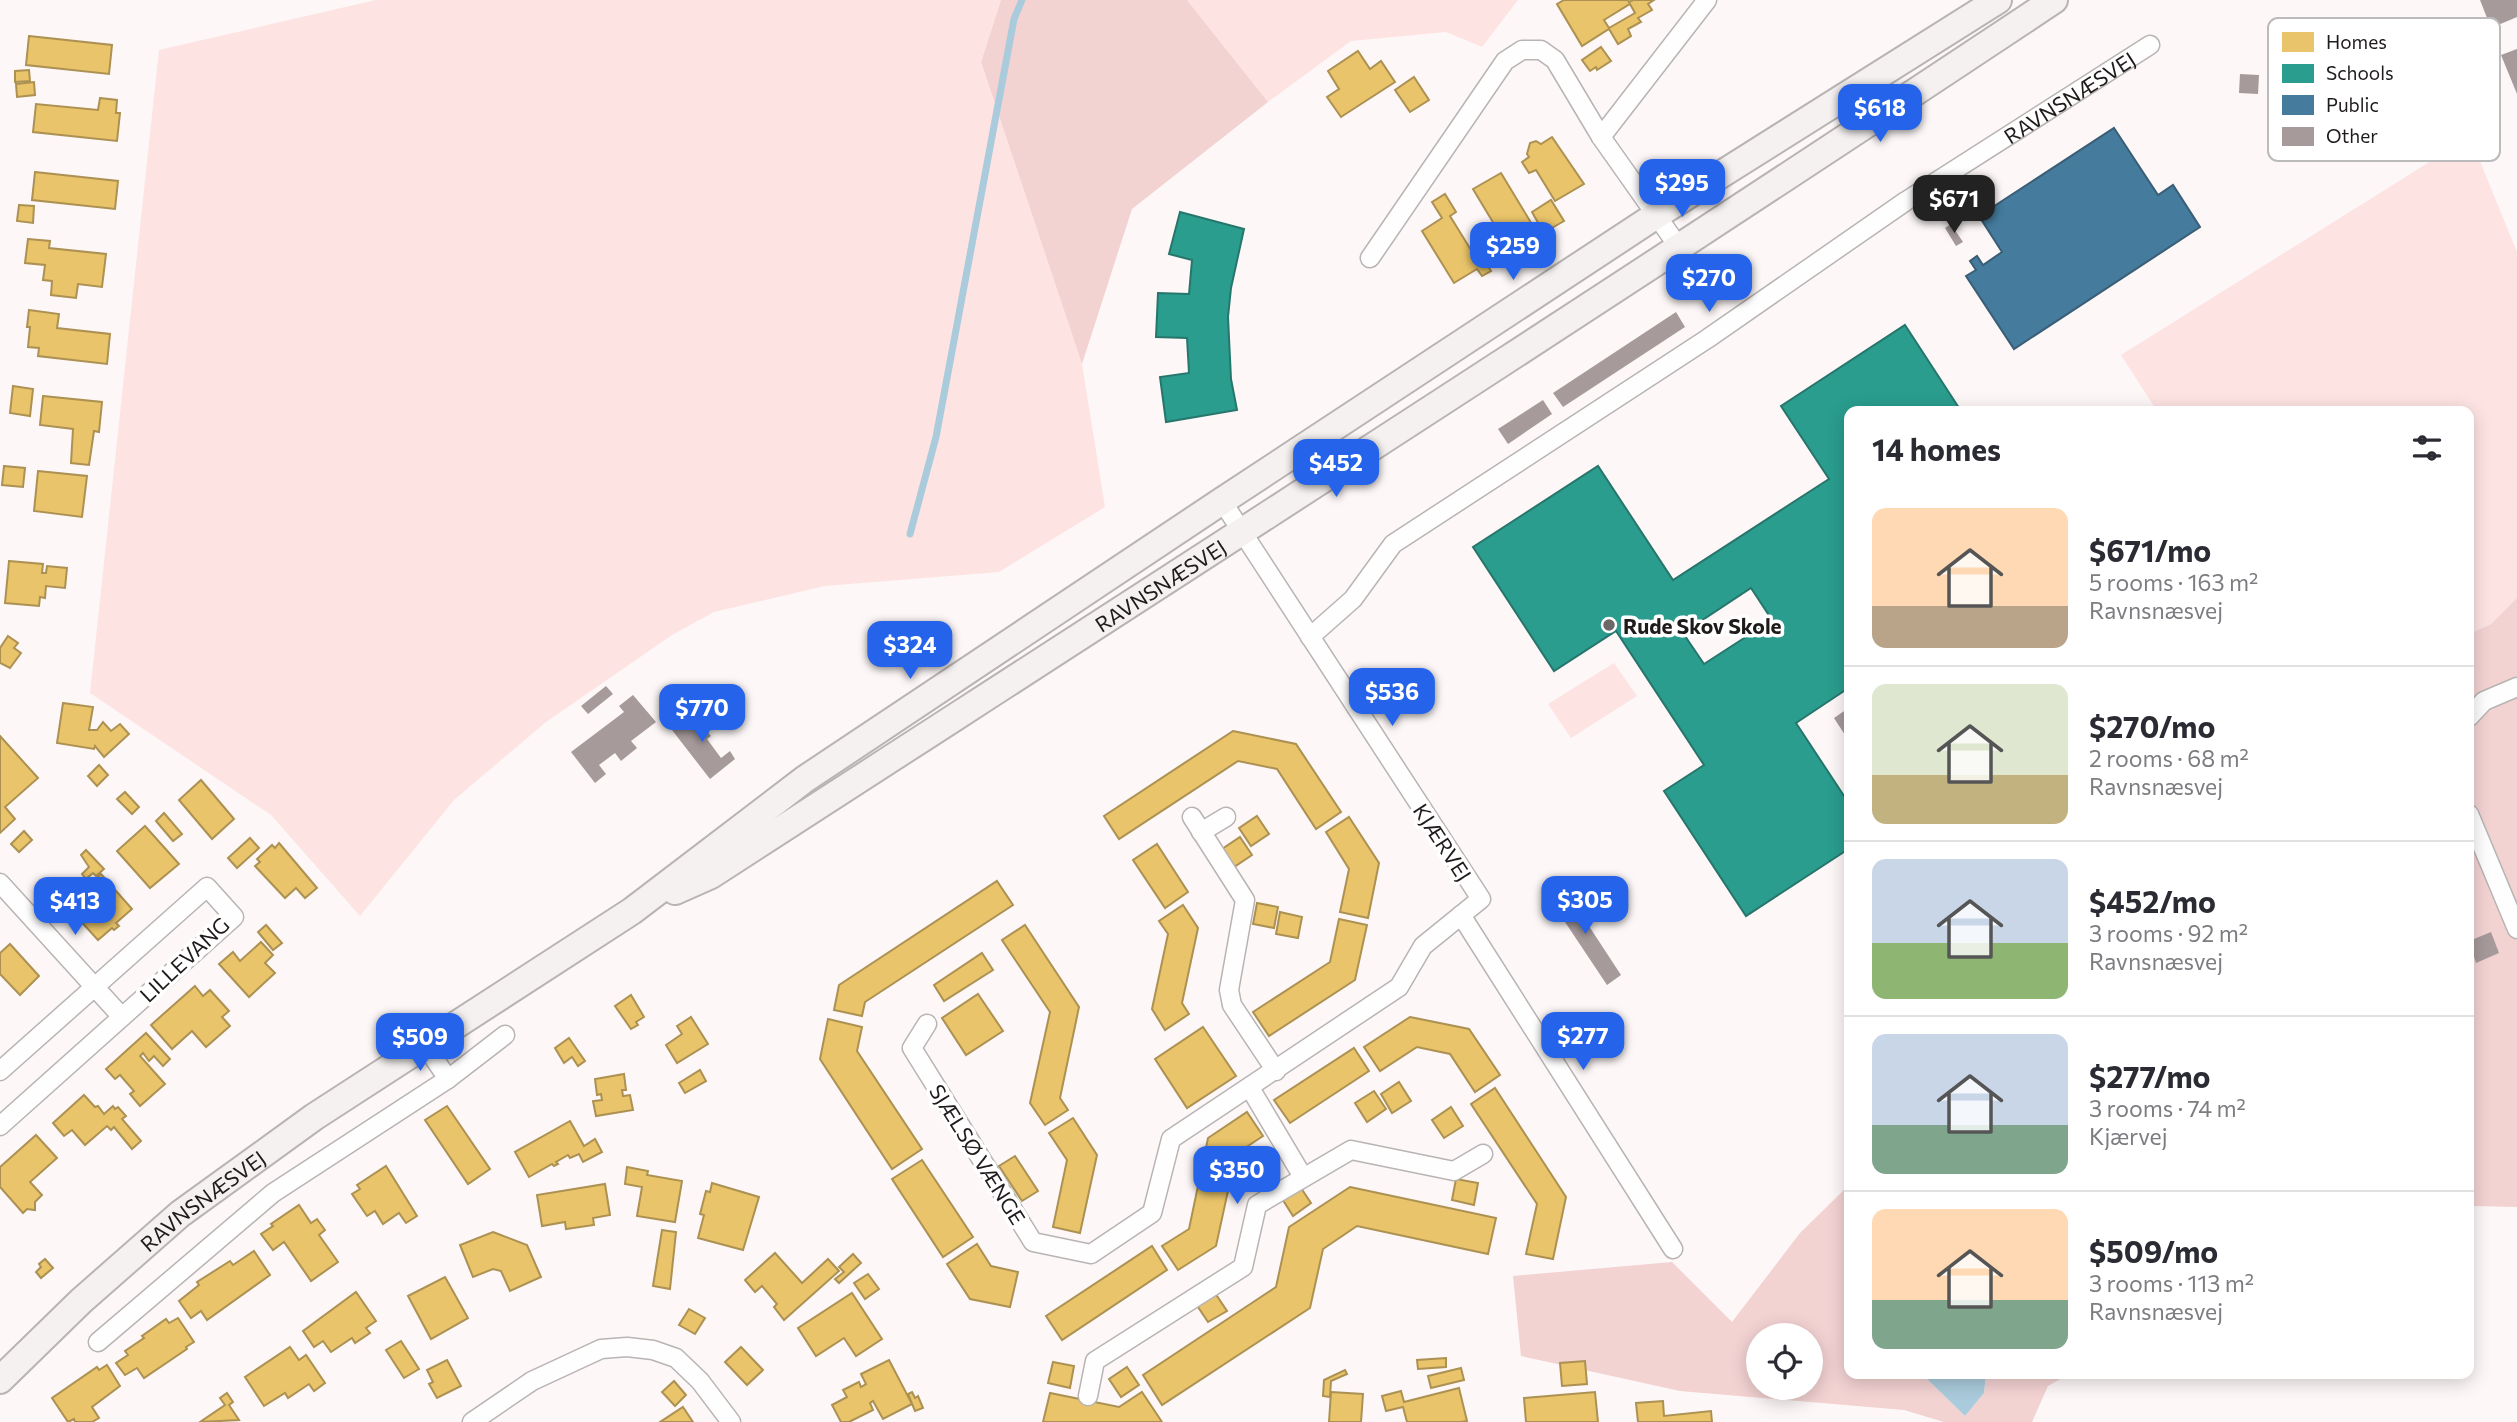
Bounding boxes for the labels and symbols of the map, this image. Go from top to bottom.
legend [2268,18,2500,161]
text: Homes [2326,30,2387,53]
street label: RAVNSNÆSVEJ [1999,46,2139,148]
text: Schools [2326,61,2394,84]
pin: $618 [1839,85,1921,144]
text: Public [2326,93,2379,116]
text: Other [2326,124,2378,147]
pin: $295 [1641,160,1723,219]
pin: $671 [1913,176,1995,235]
pin: $259 [1472,222,1554,282]
pin: $270 [1668,254,1750,314]
pin: $452 [1295,440,1377,499]
street label: RAVNSNÆSVEJ [1090,533,1230,636]
place label: Rude Skov Skole [1623,613,1782,638]
marker: Rude Skov Skole [1601,617,1617,633]
pin: $324 [869,622,951,681]
pin: $536 [1351,668,1433,728]
pin: $770 [661,684,743,744]
street label: KJÆRVEJ [1409,799,1477,885]
pin: $305 [1544,876,1626,936]
pin: $413 [34,878,116,937]
street label: LILLEVANG [134,911,234,1007]
pin: $277 [1542,1012,1624,1072]
pin: $509 [379,1014,461,1073]
street label: SJÆLSØ VÆNGE [925,1079,1031,1229]
street label: RAVNSNÆSVEJ [135,1144,270,1256]
pin: $350 [1196,1146,1278,1206]

